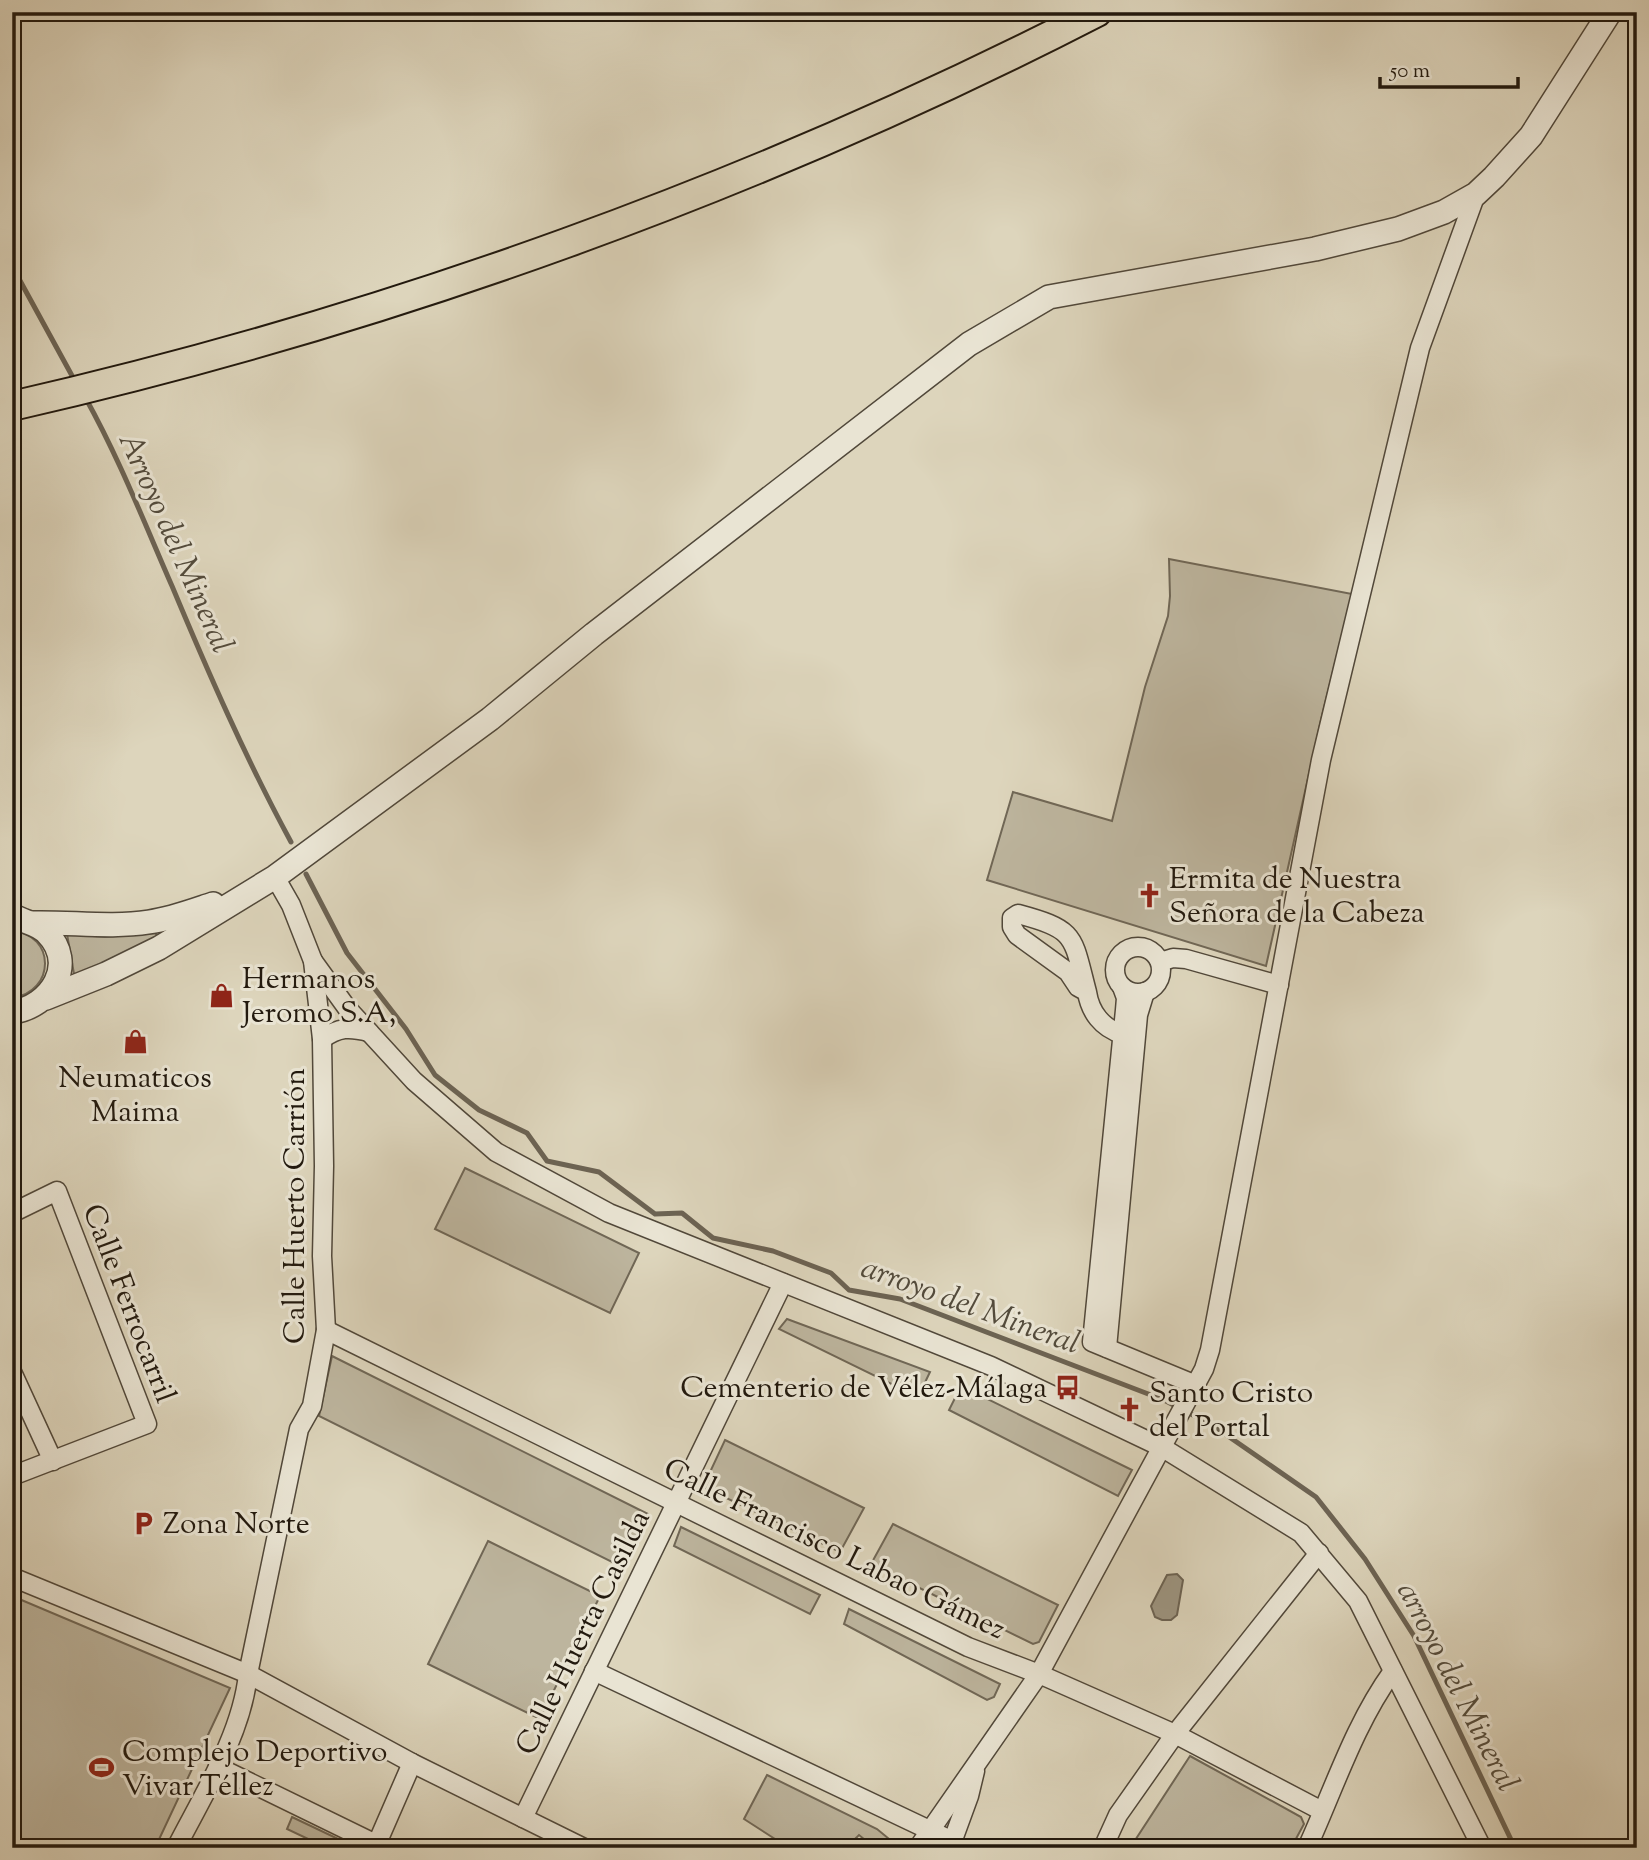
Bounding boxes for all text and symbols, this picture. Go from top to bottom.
scale bar [1380,46,1518,90]
text: 50 m [1389,57,1430,87]
water label: Arroyo del Mineral [105,425,244,661]
place label: Ermita de Nuestra Señora de la Cabeza [1169,859,1425,936]
church icon: Ermita de Nuestra Señora de la Cabeza [1135,881,1163,909]
place label: Hermanos Jeromo S.A, [240,959,396,1036]
shop icon: Hermanos Jeromo S.A, [208,981,236,1009]
shop icon: Neumaticos Maima [121,1028,149,1056]
place label: Neumaticos Maima [58,1058,212,1135]
street label: Calle Huerto Carrión [275,1068,318,1344]
street label: Calle Ferrocarril [70,1198,185,1410]
water label: arroyo del Mineral [854,1246,1086,1368]
place label: Cementerio de Vélez-Málaga [680,1368,1047,1411]
bus stop icon: Cementerio de Vélez-Málaga [1053,1373,1081,1401]
place label: Santo Cristo del Portal [1149,1373,1313,1450]
church icon: Santo Cristo del Portal [1115,1395,1143,1423]
street label: Calle Francisco Labao Gámez [656,1449,1012,1652]
street label: Calle Huerta Casilda [506,1503,662,1763]
place label: Zona Norte [163,1504,310,1547]
parking icon: Zona Norte [129,1509,157,1537]
water label: arroyo del Mineral [1384,1575,1529,1800]
place label: Complejo Deportivo Vivar Téllez [122,1732,387,1809]
sports icon: Complejo Deportivo Vivar Téllez [88,1754,116,1782]

